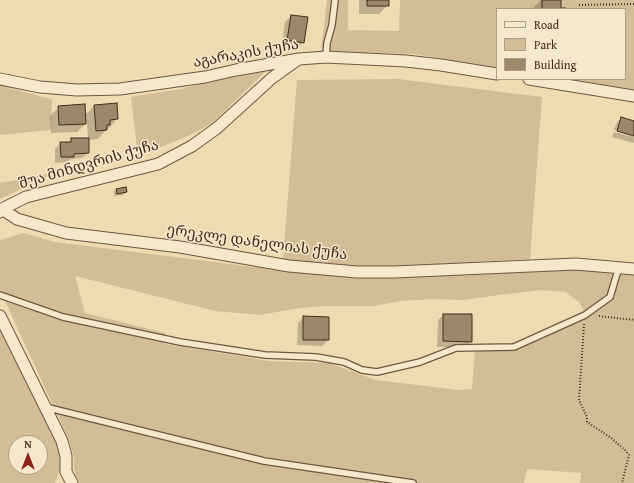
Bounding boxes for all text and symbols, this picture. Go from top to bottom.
legend [496,8,626,80]
text: Road [534,16,559,33]
street label: აგარაკის ქუჩა [192,36,300,72]
text: Park [534,36,557,53]
text: Building [534,56,577,73]
street label: შუა მინდვრის ქუჩა [17,136,161,194]
street label: ერეკლე დანელიას ქუჩა [166,221,348,265]
north arrow [8,435,48,475]
text: N [24,436,32,452]

